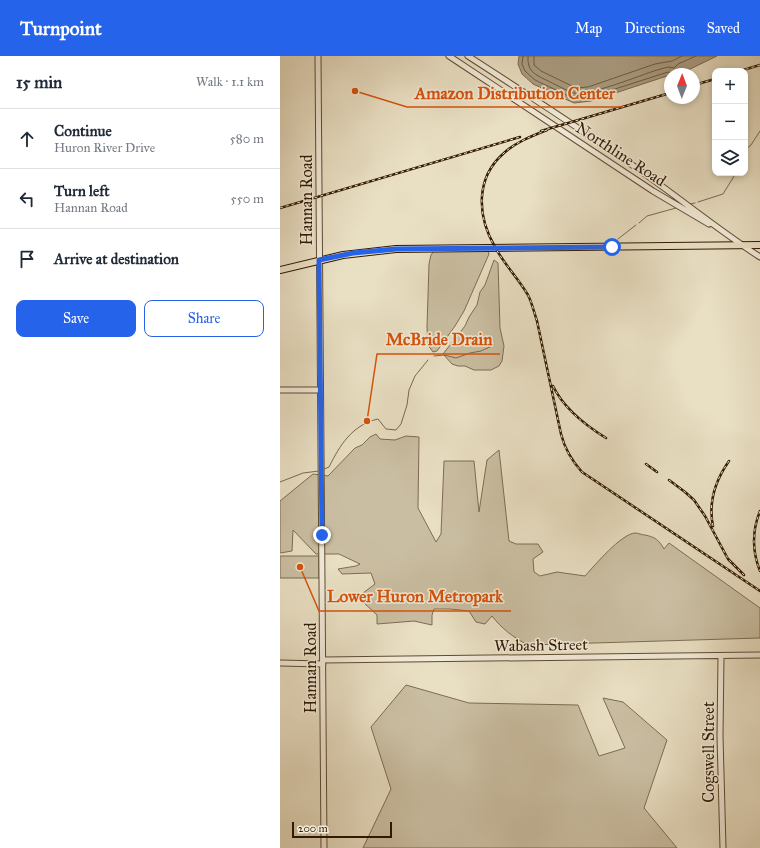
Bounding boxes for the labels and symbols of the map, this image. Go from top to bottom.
north arrow [664,68,700,104]
callout: Amazon Distribution Center [407,78,623,107]
text: Amazon Distribution Center [414,83,616,104]
street label: Northline Road [572,118,670,190]
street label: Hannan Road [297,155,316,245]
route start [603,238,621,256]
callout: McBride Drain [377,325,500,354]
text: McBride Drain [386,329,493,350]
route end [313,526,331,544]
callout: Lower Huron Metropark [319,582,511,611]
text: Lower Huron Metropark [327,586,504,607]
street label: Hannan Road [301,623,320,713]
street label: Wabash Street [494,635,588,655]
street label: Cogswell Street [699,701,719,803]
scale bar [292,820,392,839]

